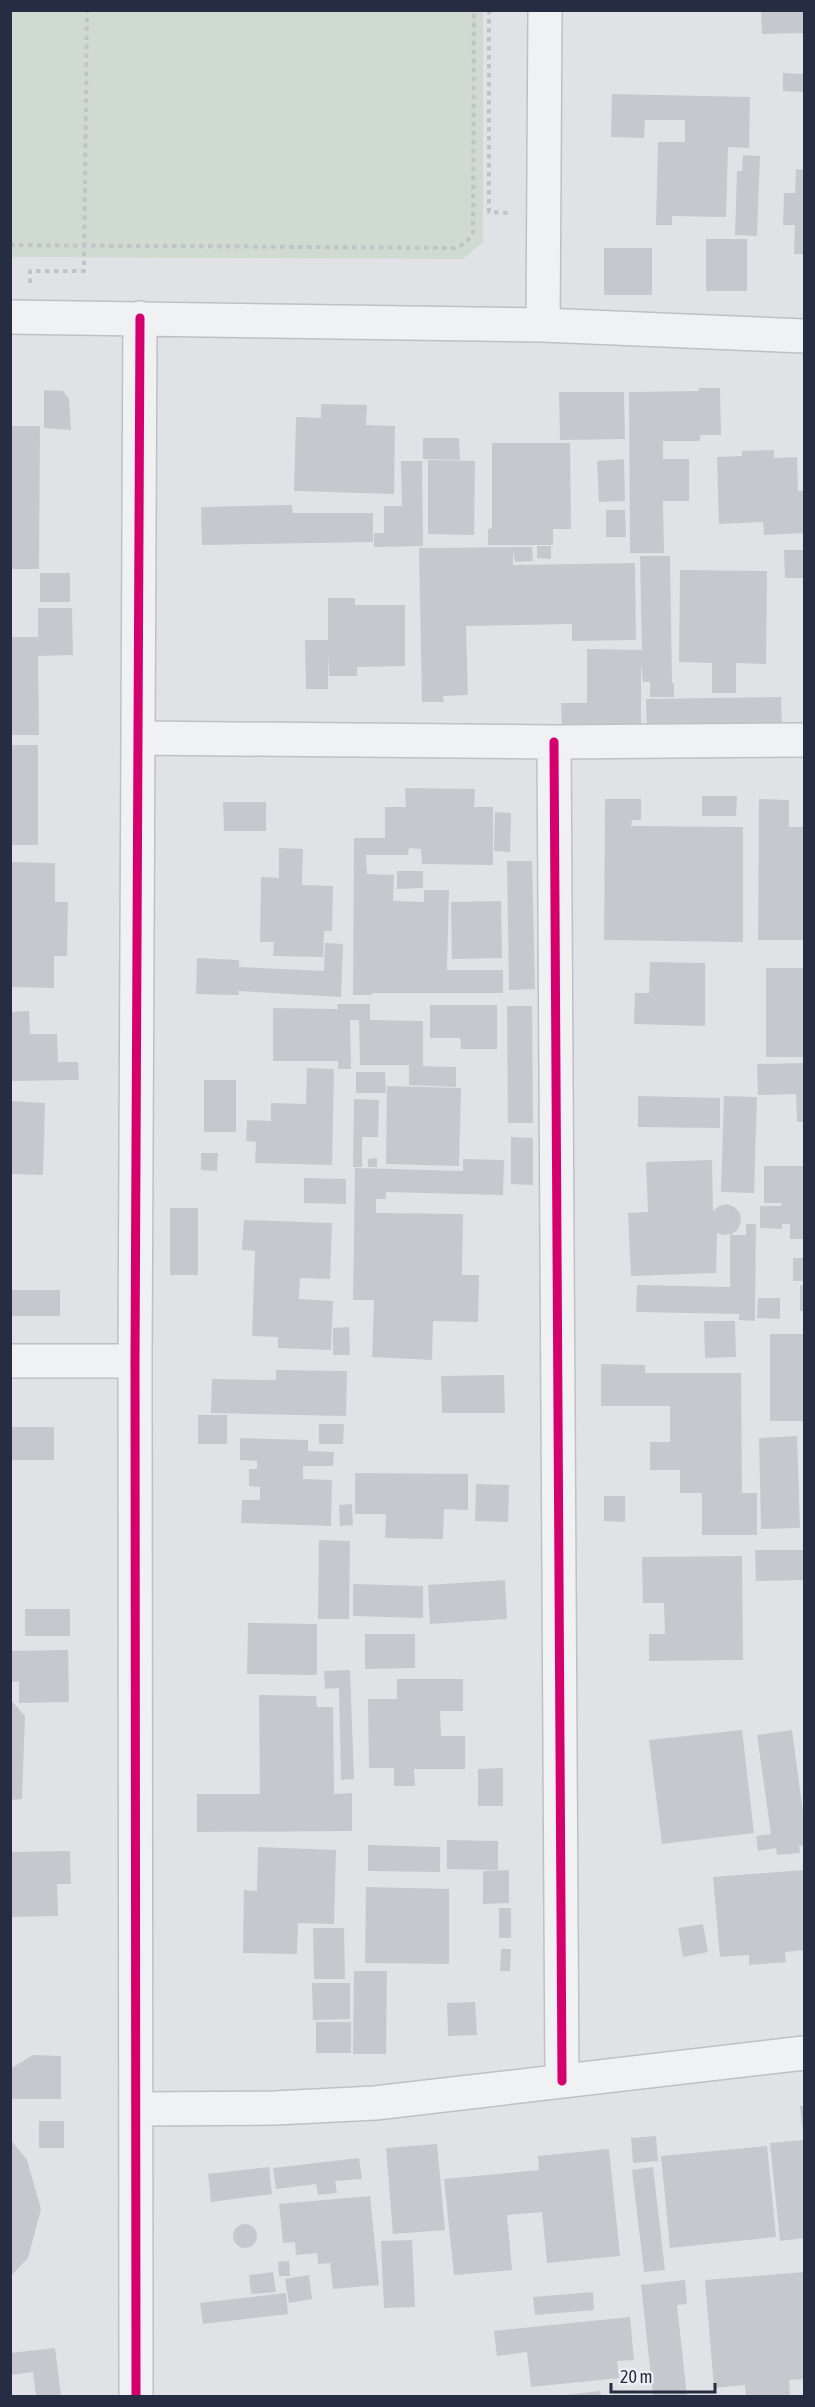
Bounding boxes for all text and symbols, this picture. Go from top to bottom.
scale bar [611,2356,714,2394]
text: 20 m [620,2366,652,2387]

